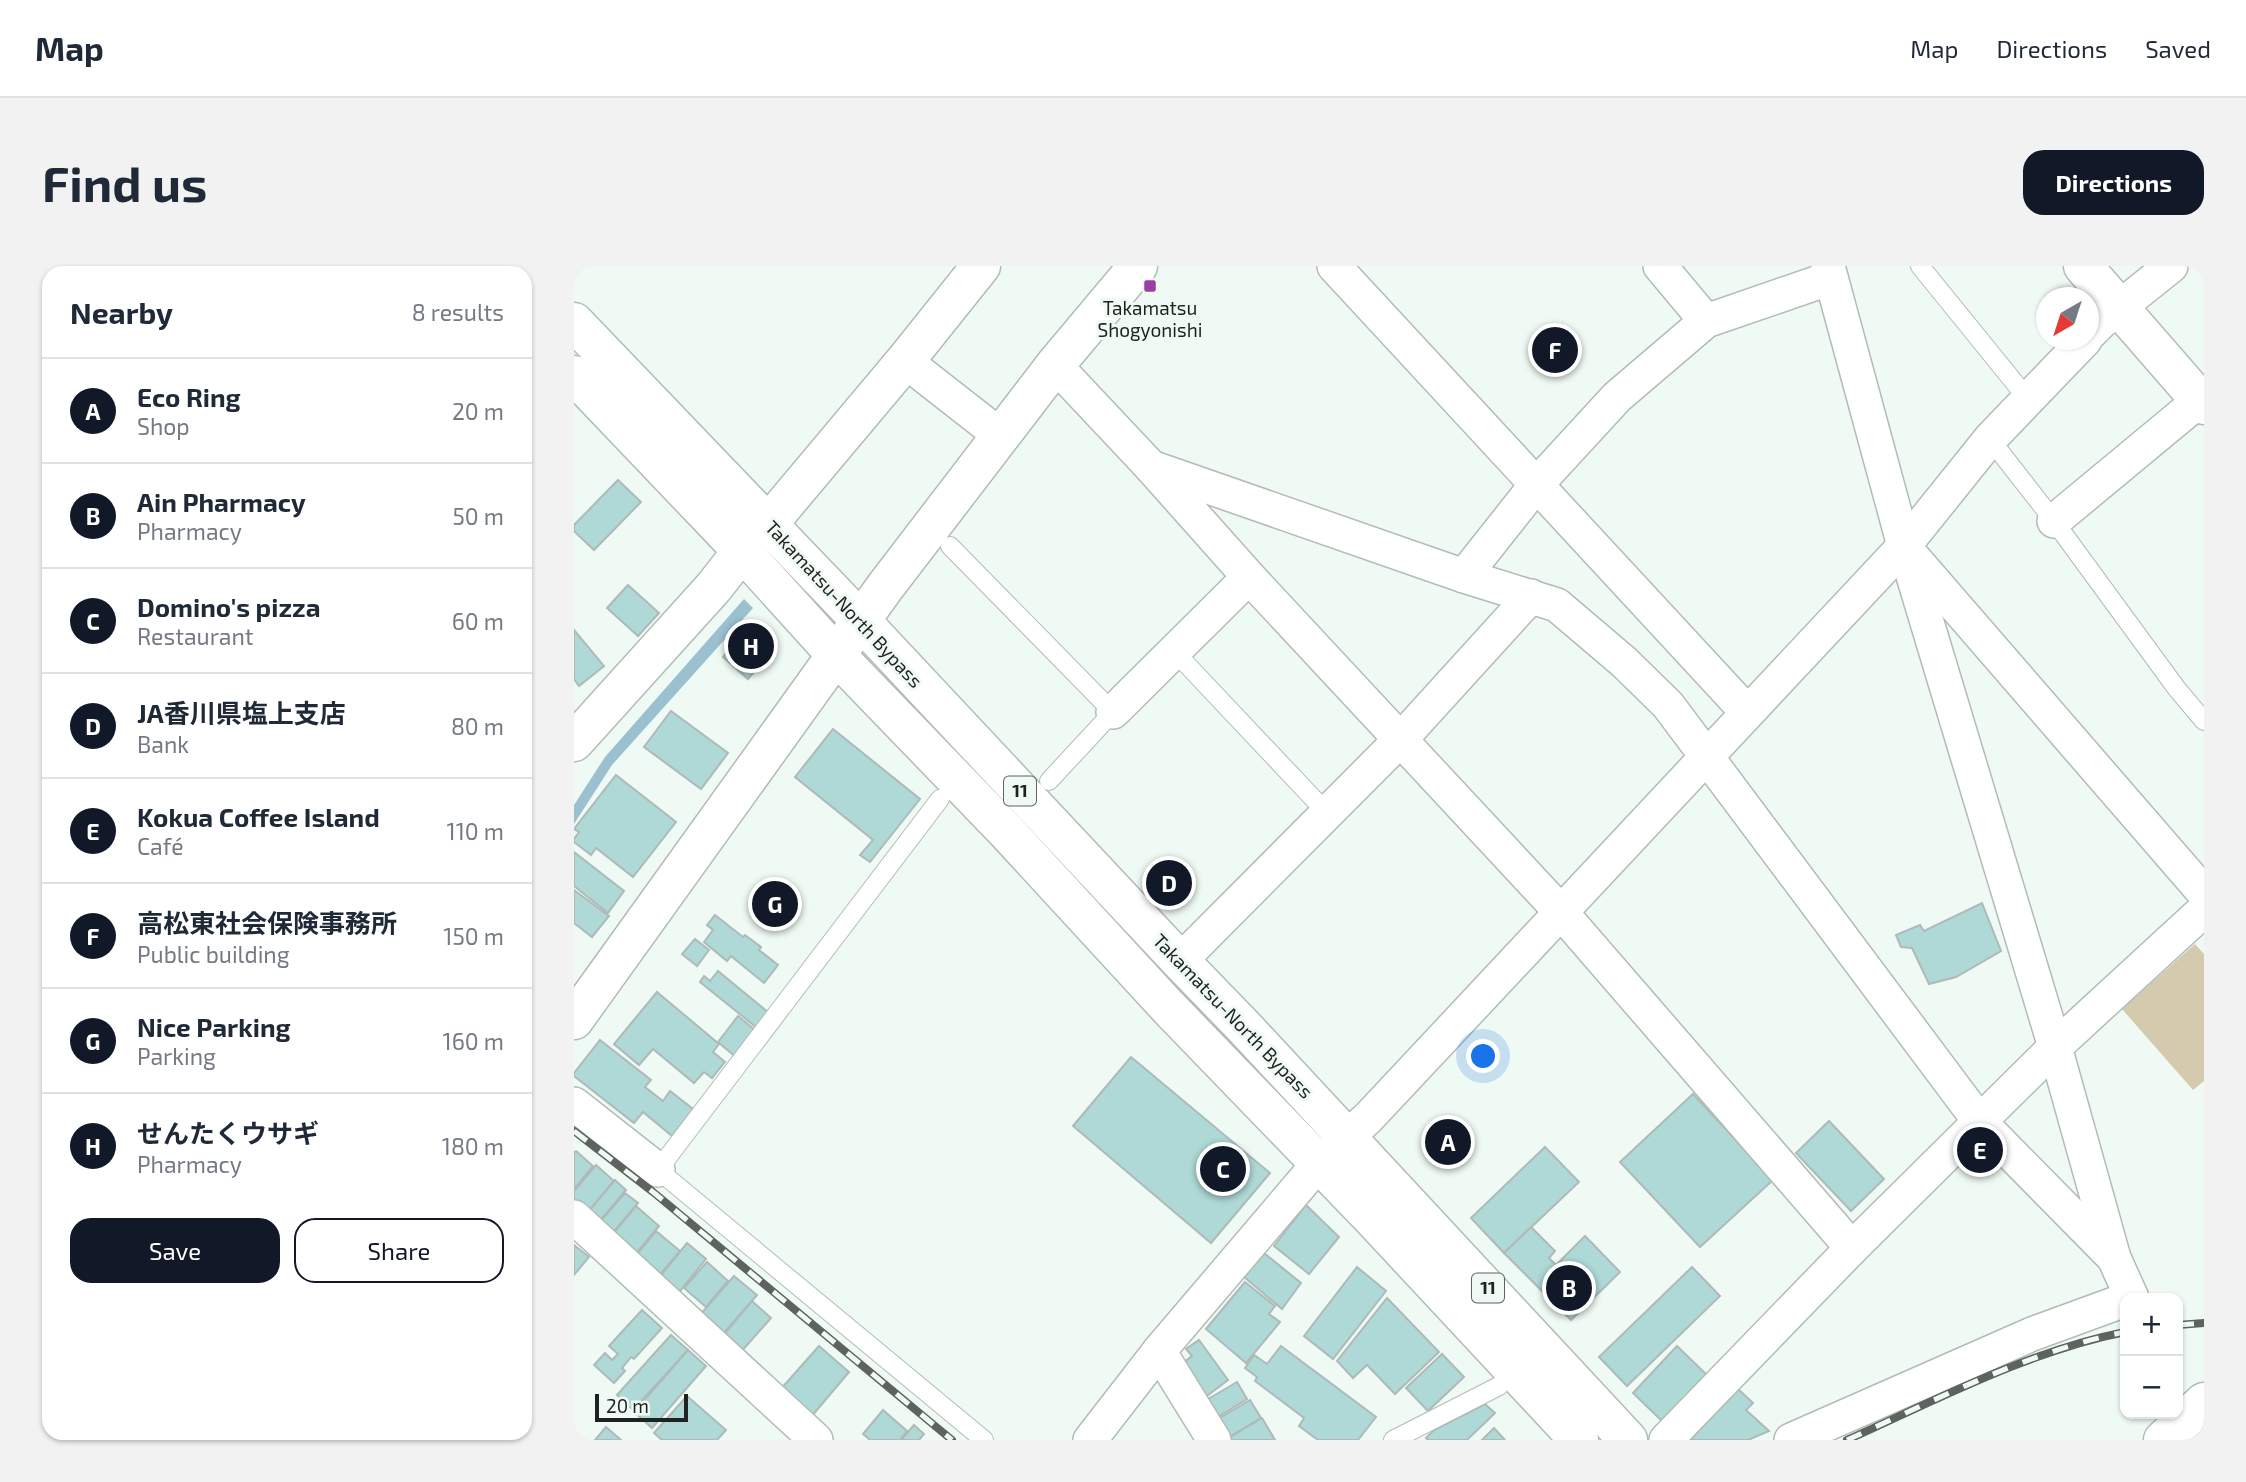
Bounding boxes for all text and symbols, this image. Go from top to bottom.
text: Map [35,28,104,68]
text: Map [1910,34,1958,63]
text: Directions [1996,34,2107,63]
text: Saved [2145,34,2211,63]
button: Directions [2023,150,2204,215]
text: Find us [42,153,207,212]
marker: Takamatsu Shogyonishi [1142,278,1158,294]
north arrow [2036,287,2099,350]
text: Nearby [70,294,173,330]
place label: Takamatsu Shogyonishi [1098,296,1202,341]
text: 8 results [412,298,504,326]
pin: F [1532,324,1578,376]
text: Eco Ring [137,381,241,412]
text: A [85,397,101,425]
text: 20 m [452,397,504,425]
text: Shop [137,412,190,440]
text: Ain Pharmacy [137,486,306,517]
text: B [86,502,100,530]
text: 50 m [453,502,504,530]
street label: Takamatsu-North Bypass [761,515,928,692]
text: Pharmacy [137,517,242,545]
text: Domino's pizza [137,591,321,622]
text: C [86,607,100,635]
text: 60 m [452,607,504,635]
pin: H [728,620,774,672]
text: Restaurant [137,622,254,650]
text: JA香川県塩上支店 [137,697,346,728]
text: D [85,712,101,740]
text: 80 m [451,712,504,740]
text: Bank [137,730,189,758]
road number: 11 [1004,776,1036,806]
text: Kokua Coffee Island [137,801,380,832]
text: E [86,817,100,845]
text: 110 m [447,817,504,845]
text: Café [137,832,184,860]
pin: D [1146,857,1192,909]
pin: G [752,878,798,930]
text: 高松東社会保険事務所 [137,907,397,938]
text: F [87,922,99,950]
text: 150 m [443,922,504,950]
street label: Takamatsu-North Bypass [1149,929,1318,1103]
text: Public building [137,940,290,968]
text: Nice Parking [137,1011,291,1042]
text: G [86,1027,100,1055]
text: 160 m [443,1027,504,1055]
your location [1466,1039,1500,1073]
text: Parking [137,1042,216,1070]
pin: A [1425,1116,1471,1168]
text: せんたくウサギ [137,1117,319,1148]
pin: E [1957,1124,2003,1176]
text: H [85,1132,101,1160]
text: 180 m [442,1132,504,1160]
pin: C [1200,1143,1246,1195]
text: Pharmacy [137,1150,242,1178]
button: Save [70,1218,280,1283]
button: Share [294,1218,504,1283]
pin: B [1546,1262,1592,1314]
road number: 11 [1472,1273,1504,1302]
map controls [2120,1293,2183,1419]
button: + [2120,1293,2183,1356]
button: − [2120,1356,2183,1419]
scale bar [595,1391,688,1423]
text: 20 m [606,1394,649,1417]

